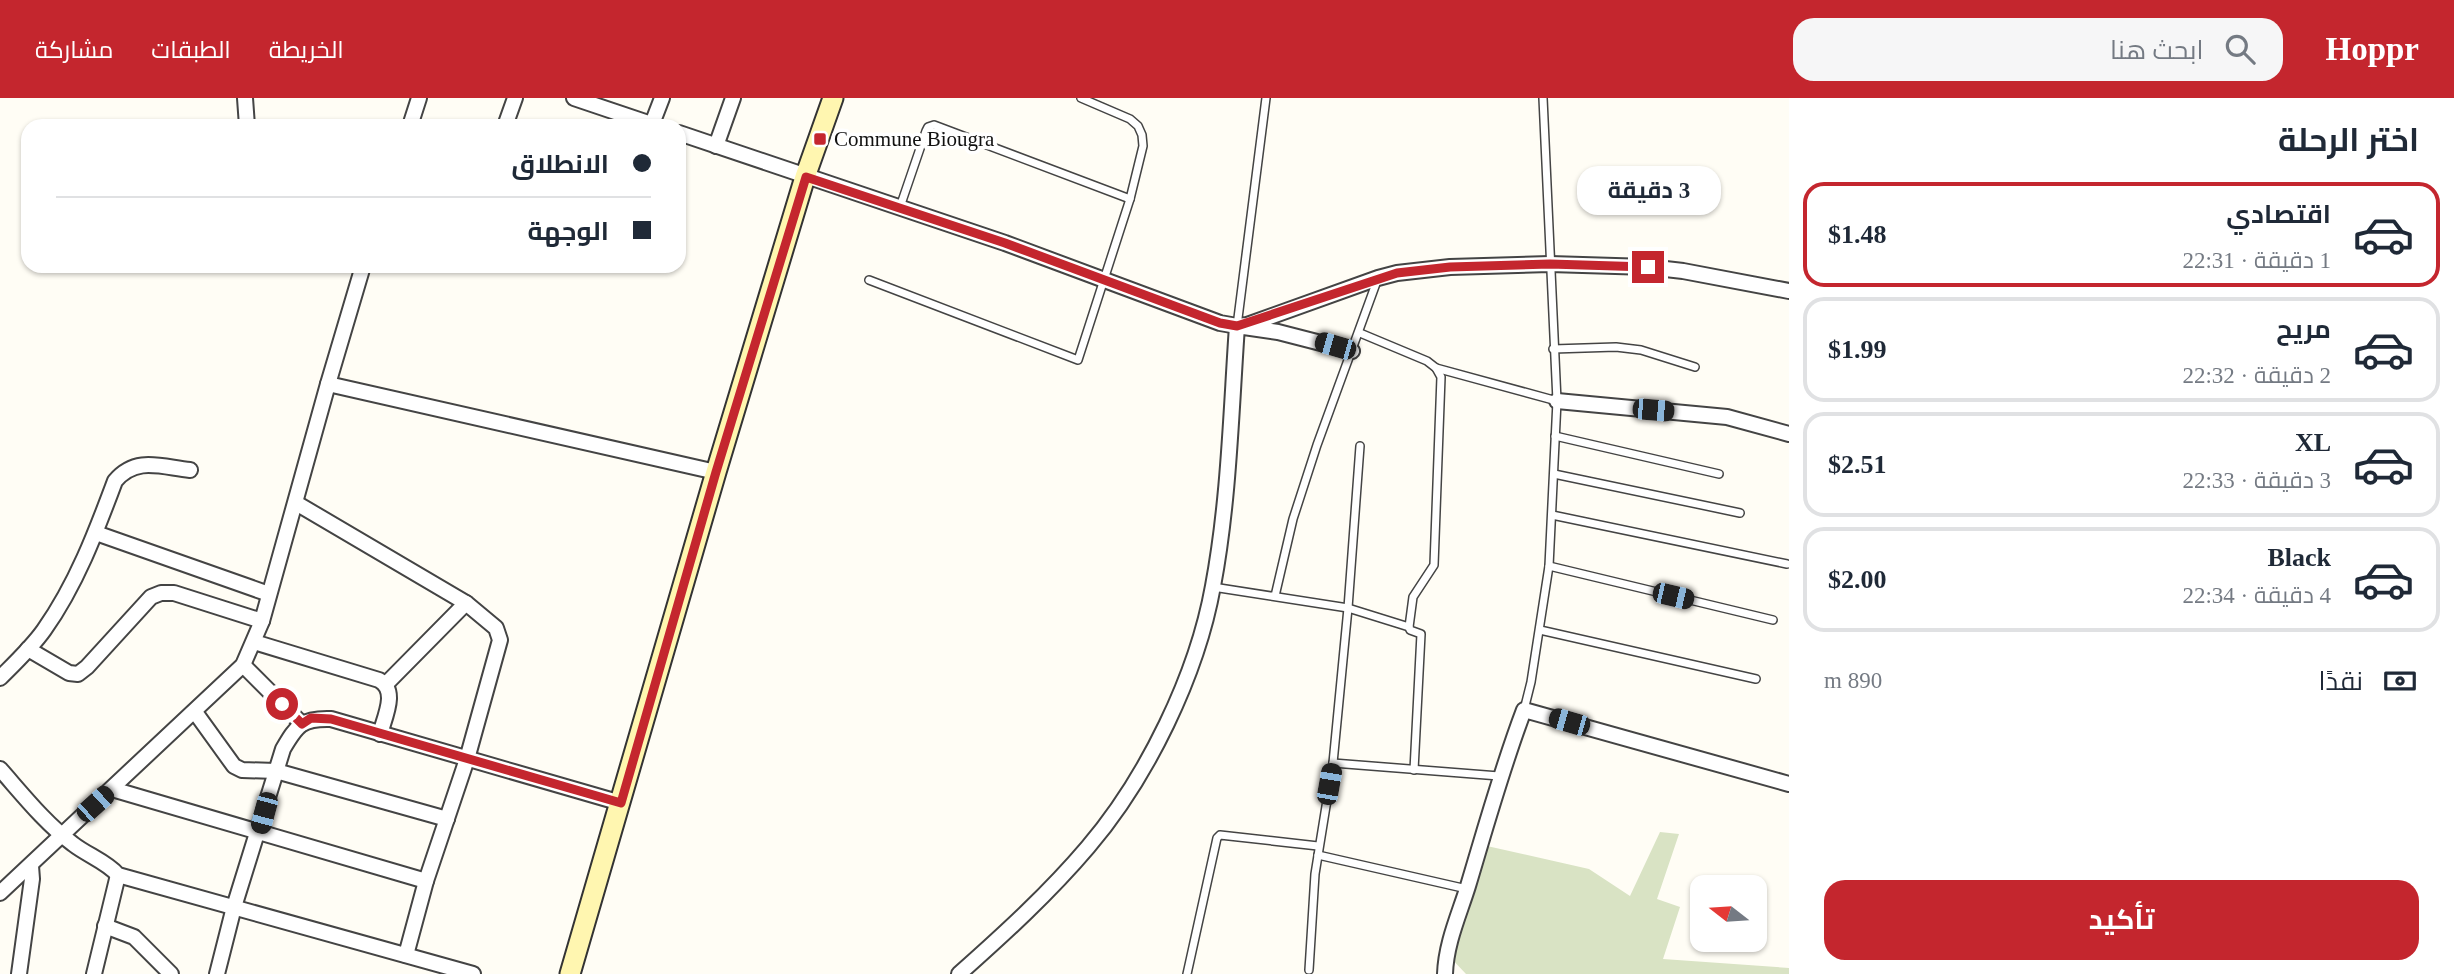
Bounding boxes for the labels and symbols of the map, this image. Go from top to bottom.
place label: Commune Biougra [834,127,995,151]
marker: Commune Biougra [812,131,828,147]
callout: 3 دقيقة [1576,166,1720,214]
route end [1632,251,1664,283]
car [1312,330,1359,362]
car [1632,398,1675,422]
car [1651,581,1696,611]
route start [266,688,298,720]
car [1546,706,1593,738]
car [1316,761,1343,807]
car [73,782,118,826]
car [249,790,280,836]
north arrow [1690,875,1768,952]

